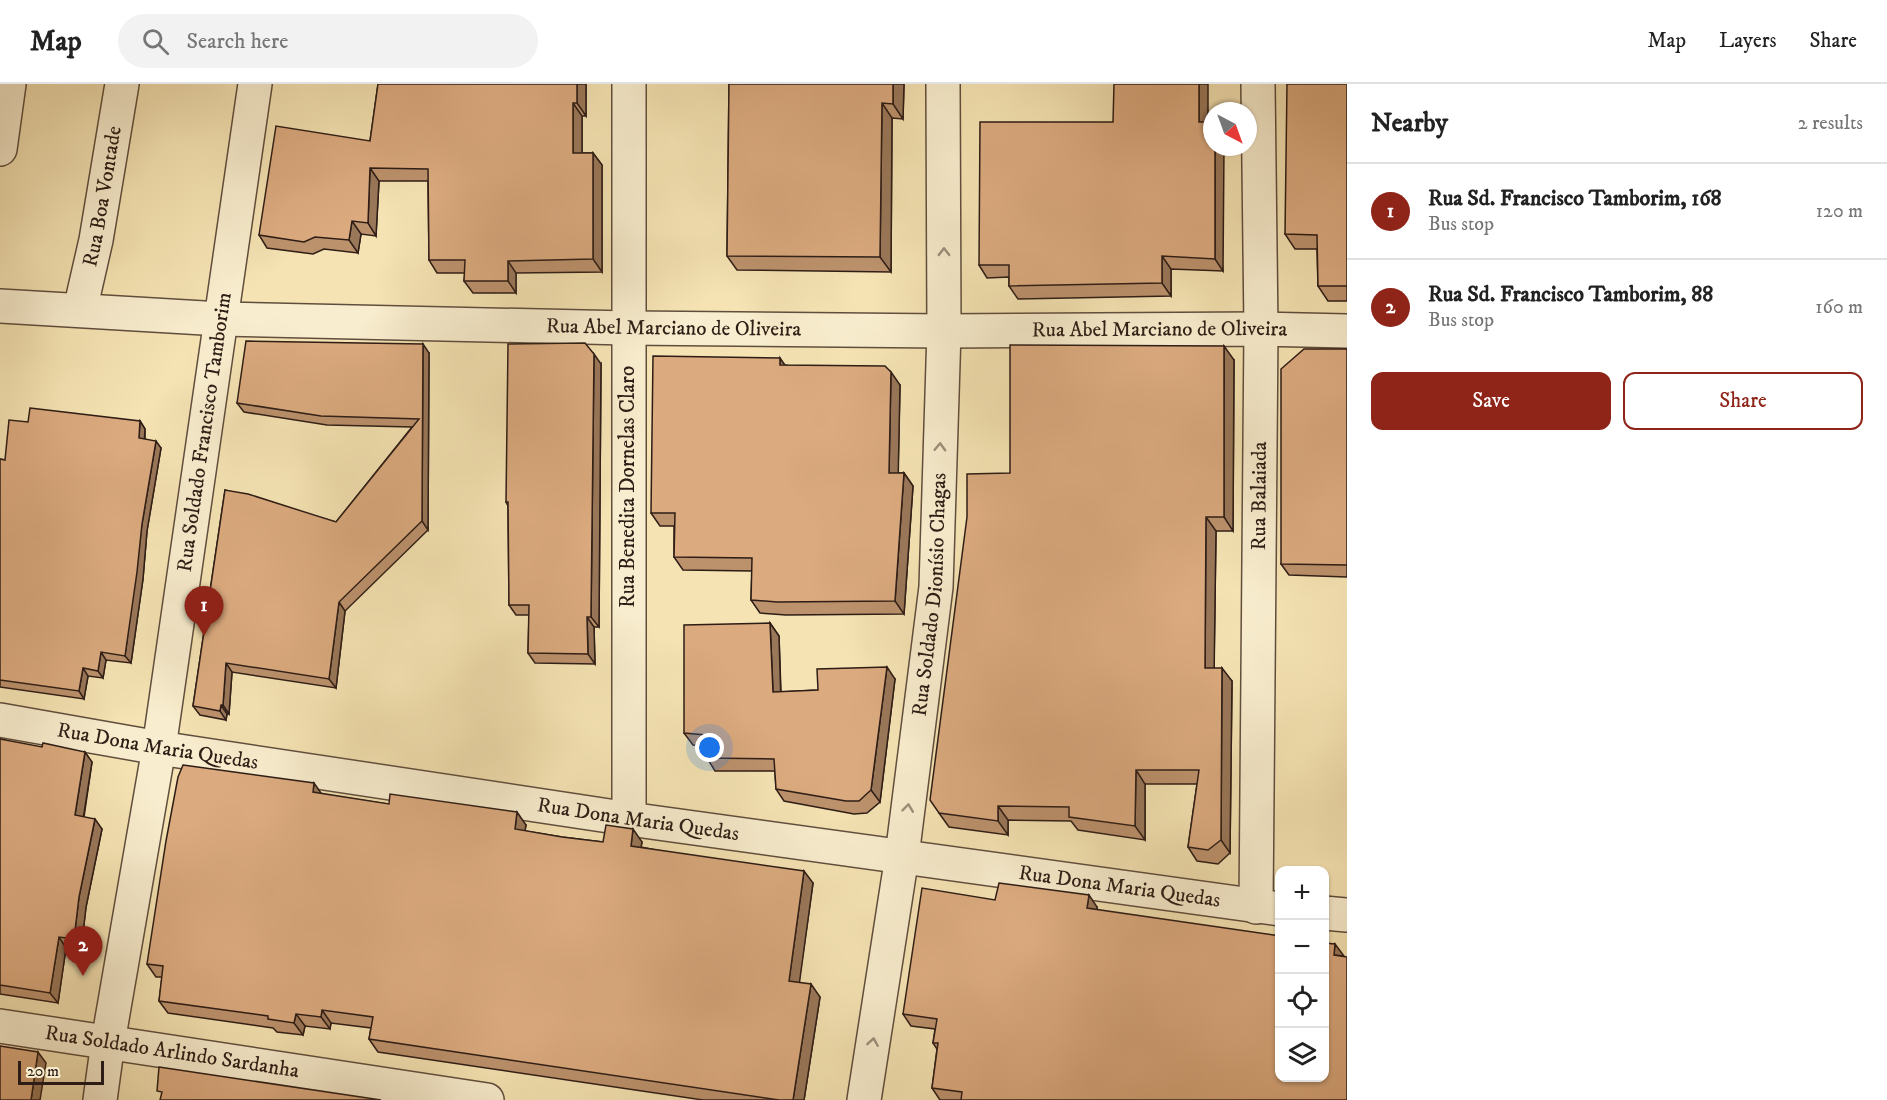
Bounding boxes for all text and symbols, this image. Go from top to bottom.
search box [118,14,538,68]
text: Map [30,24,82,59]
icon: search [139,25,172,58]
text: Search here [187,28,288,55]
text: Map [1647,28,1686,54]
text: Layers [1719,28,1777,54]
text: Share [1810,28,1857,54]
north arrow [1203,102,1257,156]
text: Nearby [1371,107,1448,140]
text: 2 results [1798,111,1863,136]
street label: Rua Boa Vontade [77,124,128,269]
text: Rua Sd. Francisco Tamborim, 168 [1428,185,1722,212]
text: 1 [1387,199,1394,224]
text: 120 m [1816,199,1863,224]
text: Bus stop [1428,212,1494,237]
one-way arrow [938,247,950,256]
text: Rua Sd. Francisco Tamborim, 88 [1428,281,1713,308]
street label: Rua Soldado Francisco Tamborim [172,291,238,574]
text: 2 [1386,295,1395,320]
text: 160 m [1815,295,1863,320]
text: Bus stop [1428,308,1494,333]
street label: Rua Abel Marciano de Oliveira [546,313,801,343]
street label: Rua Abel Marciano de Oliveira [1032,316,1288,343]
street label: Rua Benedita Dornelas Claro [615,366,641,608]
button: Save [1371,372,1611,430]
button: Share [1623,372,1863,430]
street label: Rua Balaiada [1246,441,1273,551]
one-way arrow [934,442,947,451]
street label: Rua Soldado Dionísio Chagas [907,472,953,718]
pin: 1 [184,586,224,636]
street label: Rua Dona Maria Quedas [55,717,260,776]
your location [695,733,724,762]
street label: Rua Dona Maria Quedas [536,792,741,847]
one-way arrow [902,803,914,812]
street label: Rua Dona Maria Quedas [1017,860,1222,914]
map controls [1275,866,1329,1082]
button: + [1275,866,1329,920]
button: − [1275,920,1329,974]
pin: 2 [64,926,103,976]
button: locate [1275,974,1329,1028]
street label: Rua Soldado Arlindo Sardanha [43,1020,301,1084]
button: layers [1275,1028,1329,1082]
one-way arrow [866,1038,879,1048]
scale bar [18,1058,104,1086]
text: 20 m [27,1061,59,1081]

